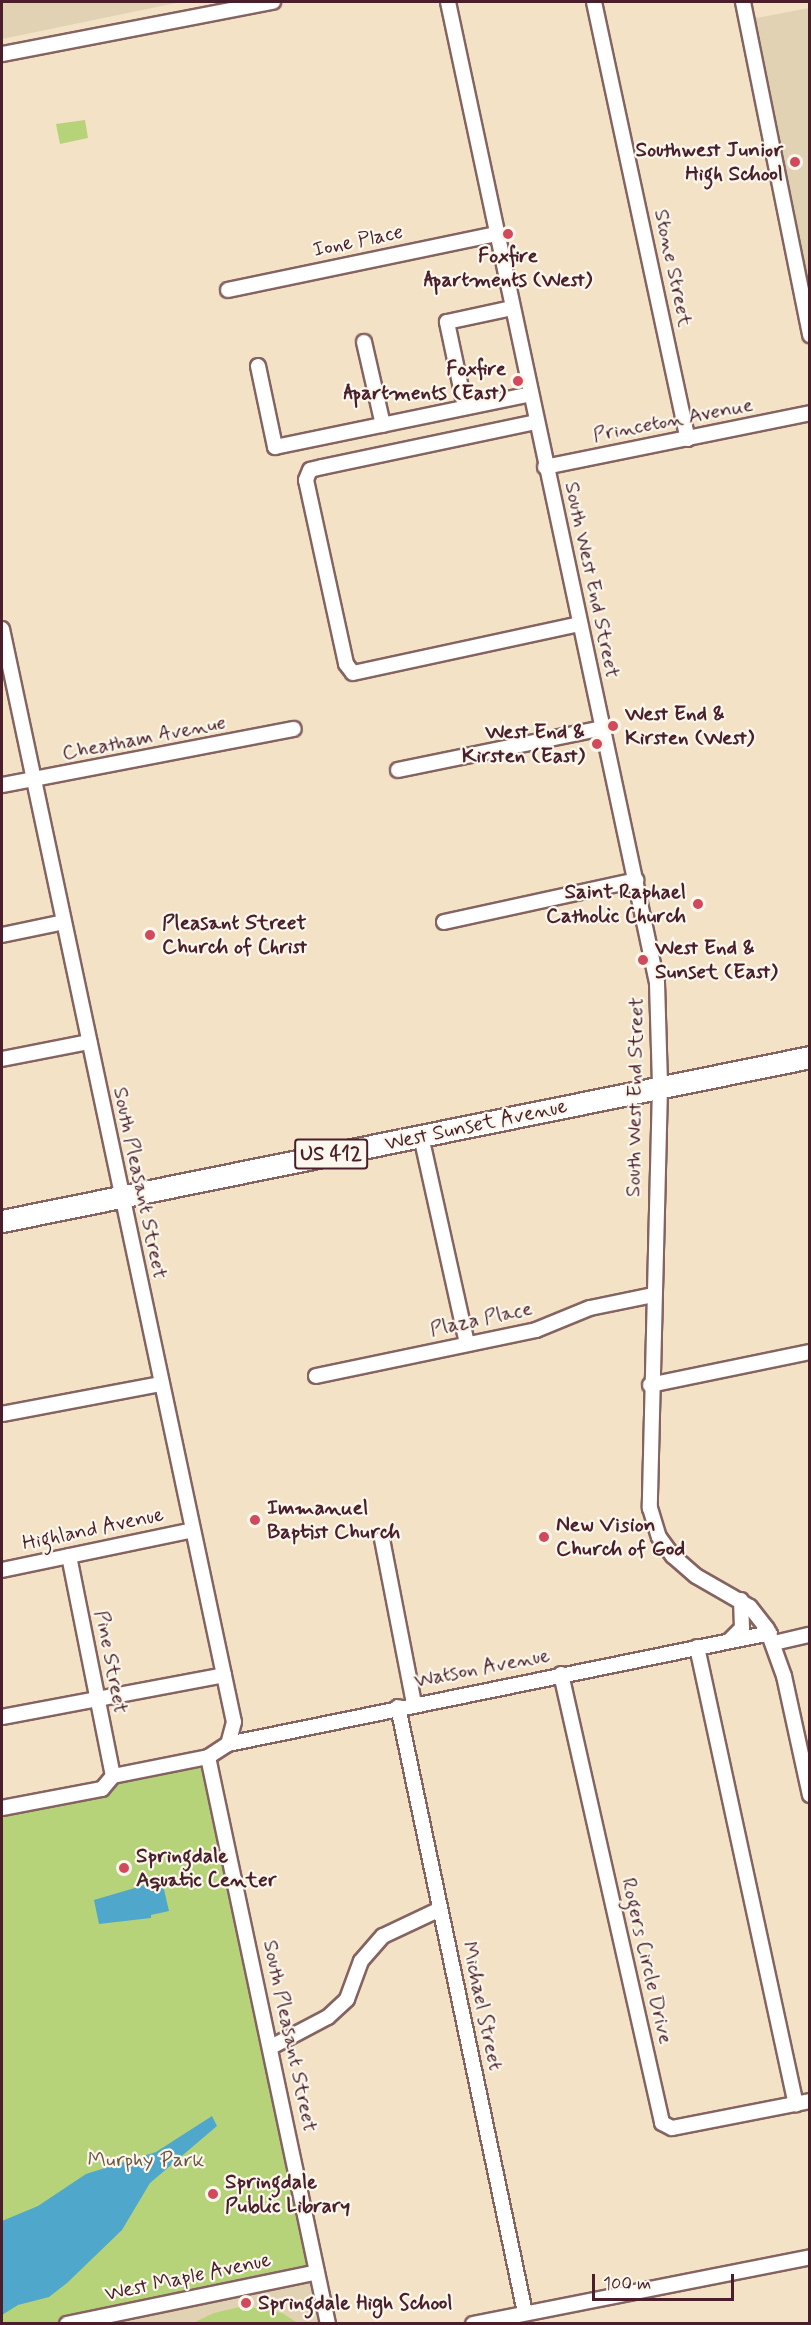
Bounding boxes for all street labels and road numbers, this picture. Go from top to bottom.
street label: Stone Street [648,207,698,329]
street label: Ione Place [310,219,406,263]
street label: Princeton Avenue [591,392,755,448]
street label: South West End Street [559,480,625,680]
street label: Cheatham Avenue [62,710,226,766]
street label: South West End Street [621,997,649,1197]
street label: South Pleasant Street [107,1085,173,1281]
street label: West Sunset Avenue [384,1094,568,1156]
road number: US 412 [294,1137,368,1171]
street label: Plaza Place [429,1296,533,1342]
street label: Highland Avenue [18,1501,168,1557]
street label: Pine Street [89,1609,133,1715]
street label: Watson Avenue [413,1643,551,1693]
street label: Rogers Circle Drive [616,1876,678,2046]
street label: Michael Street [456,1937,508,2075]
street label: South Pleasant Street [257,1938,323,2134]
street label: West Maple Avenue [101,2247,275,2307]

